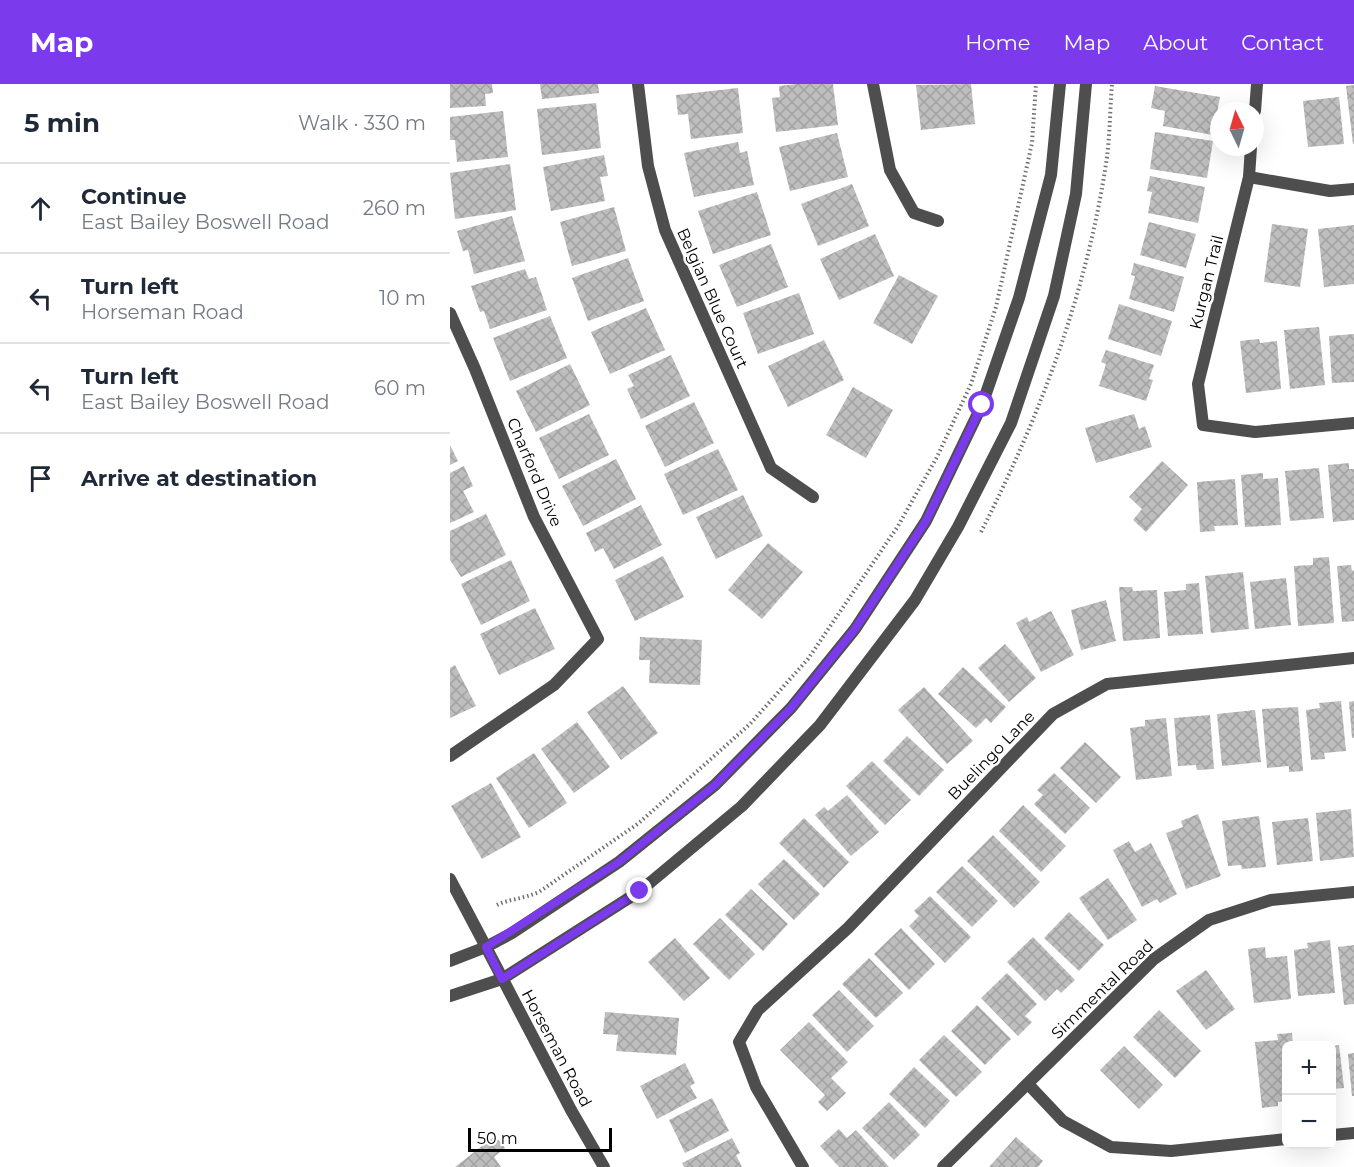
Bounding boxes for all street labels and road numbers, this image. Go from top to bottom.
street label: Belgian Blue Court [673,225,752,372]
street label: Kurgan Trail [1186,233,1227,331]
street label: Charford Drive [503,415,566,530]
street label: Buelingo Lane [944,707,1039,804]
street label: Simmental Road [1047,936,1157,1043]
street label: Horseman Road [518,986,595,1110]

